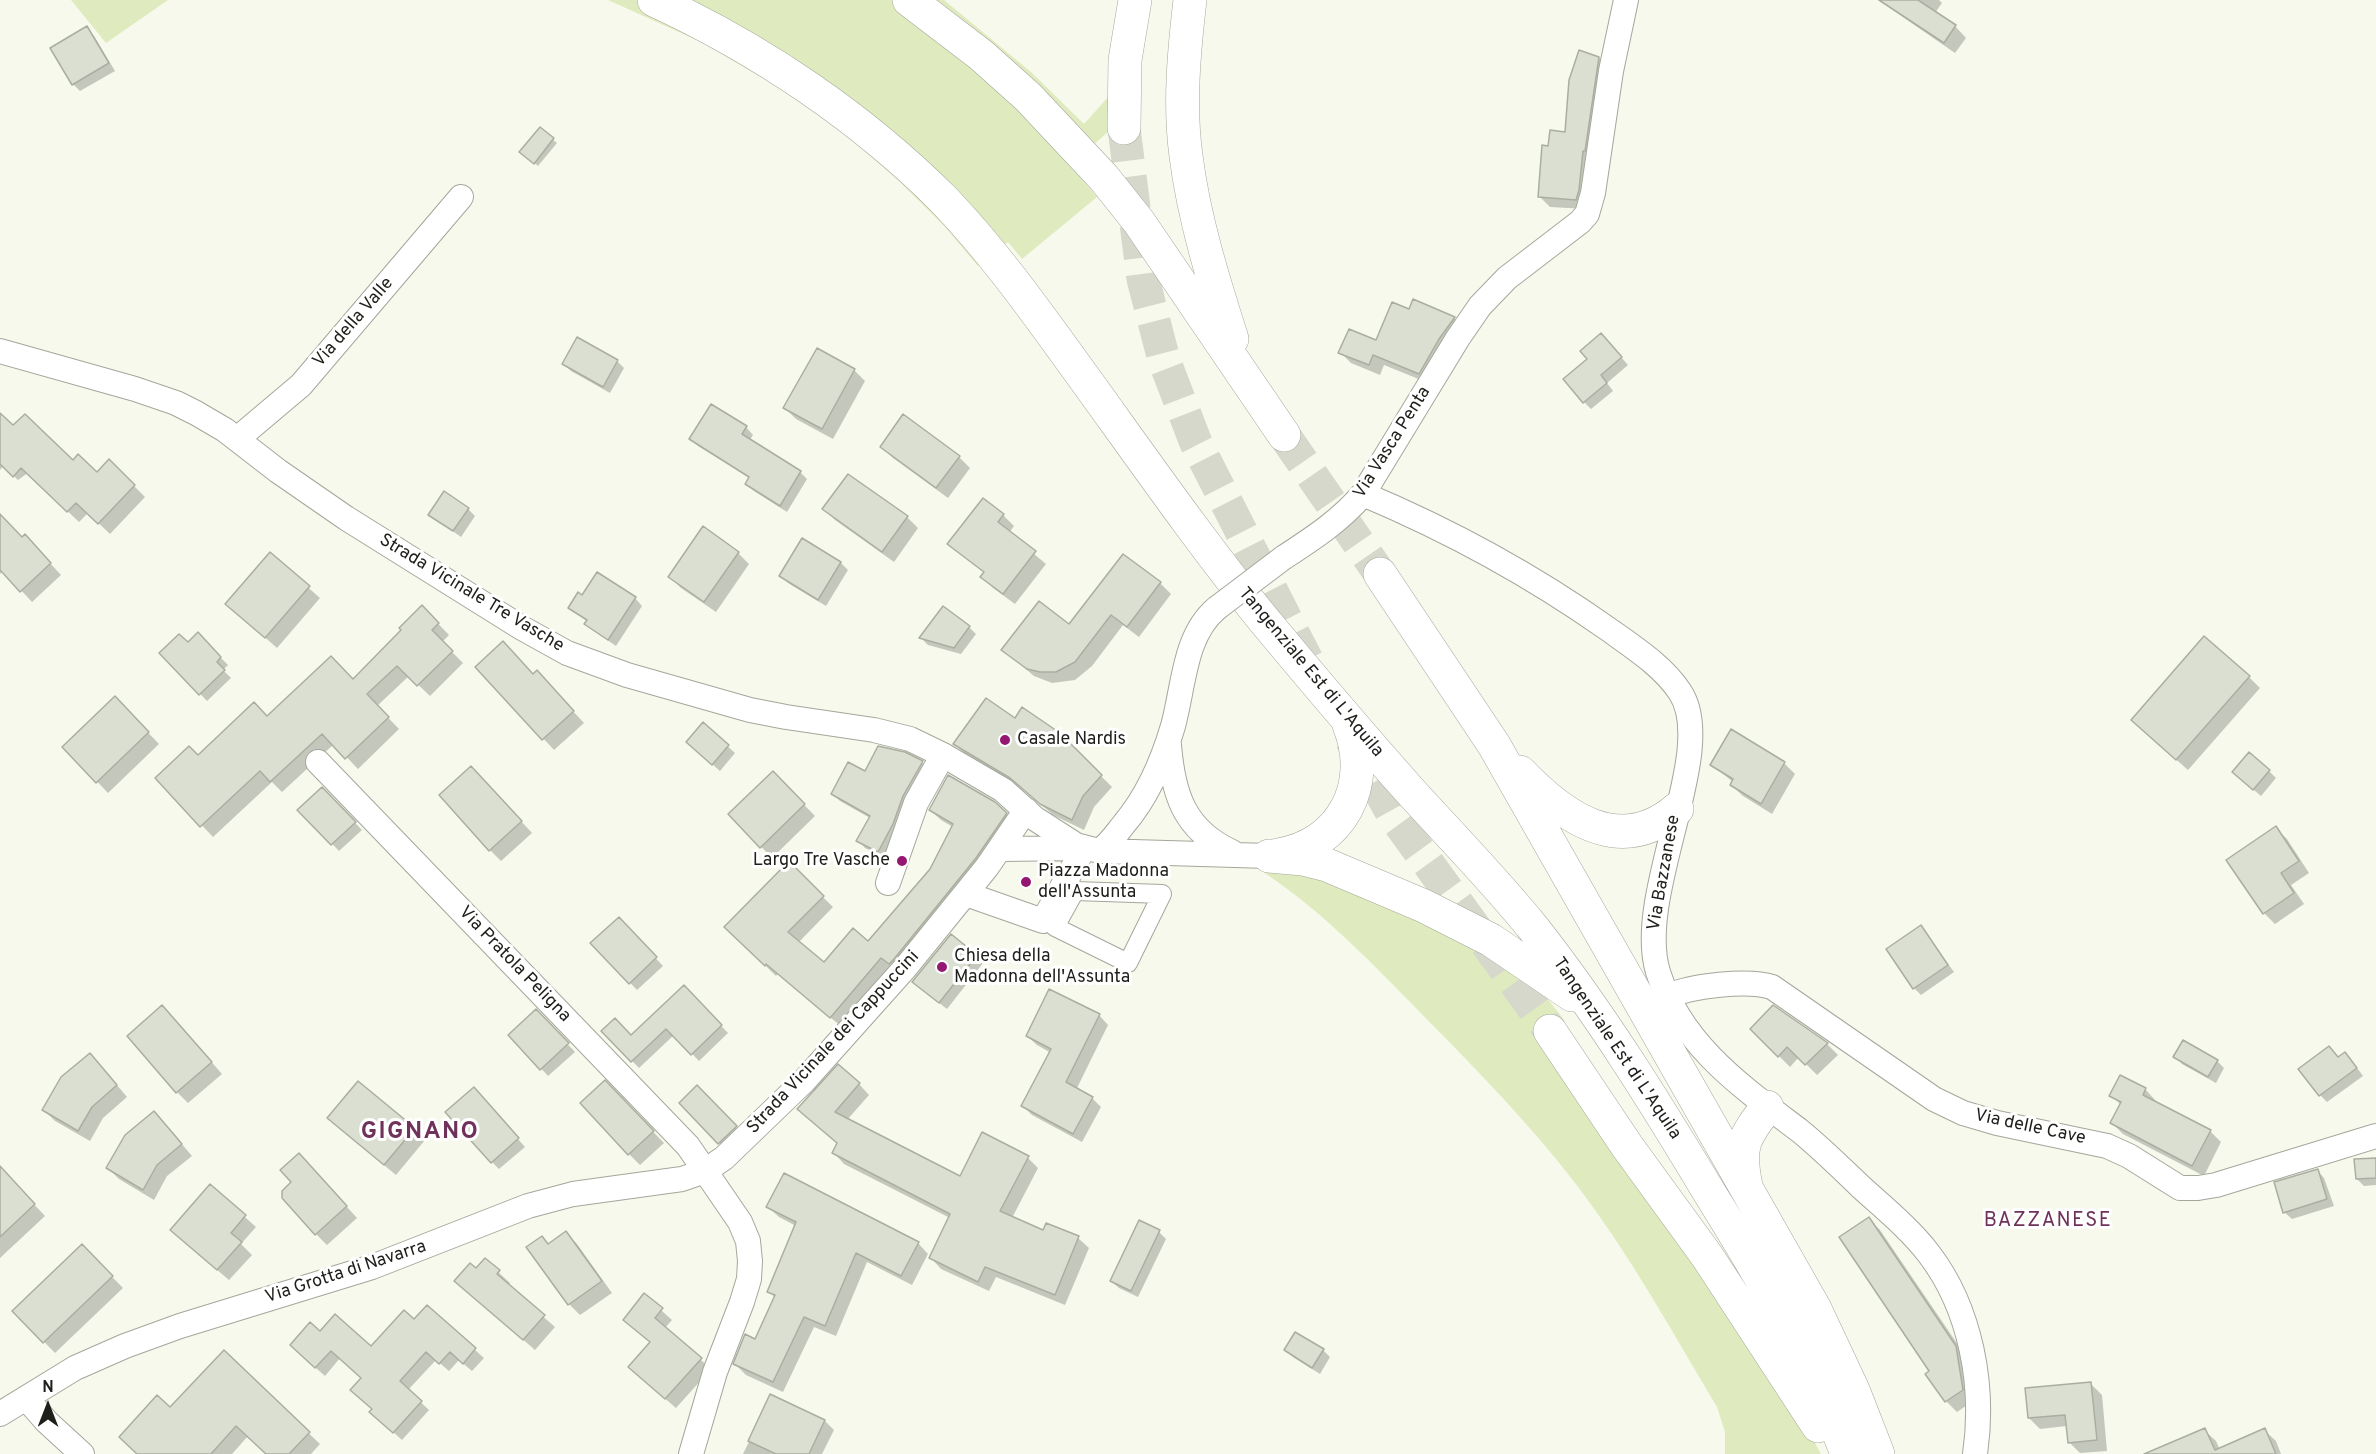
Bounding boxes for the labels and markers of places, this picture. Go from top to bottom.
place label: Casale Nardis [1017,729,1126,751]
marker: Casale Nardis [998,733,1012,747]
place label: Largo Tre Vasche [753,850,890,872]
marker: Largo Tre Vasche [895,854,909,868]
place label: Piazza Madonna dell'Assunta [1038,861,1169,904]
marker: Piazza Madonna dell'Assunta [1019,875,1033,889]
place label: Chiesa della Madonna dell'Assunta [954,946,1130,988]
marker: Chiesa della Madonna dell'Assunta [935,960,949,974]

